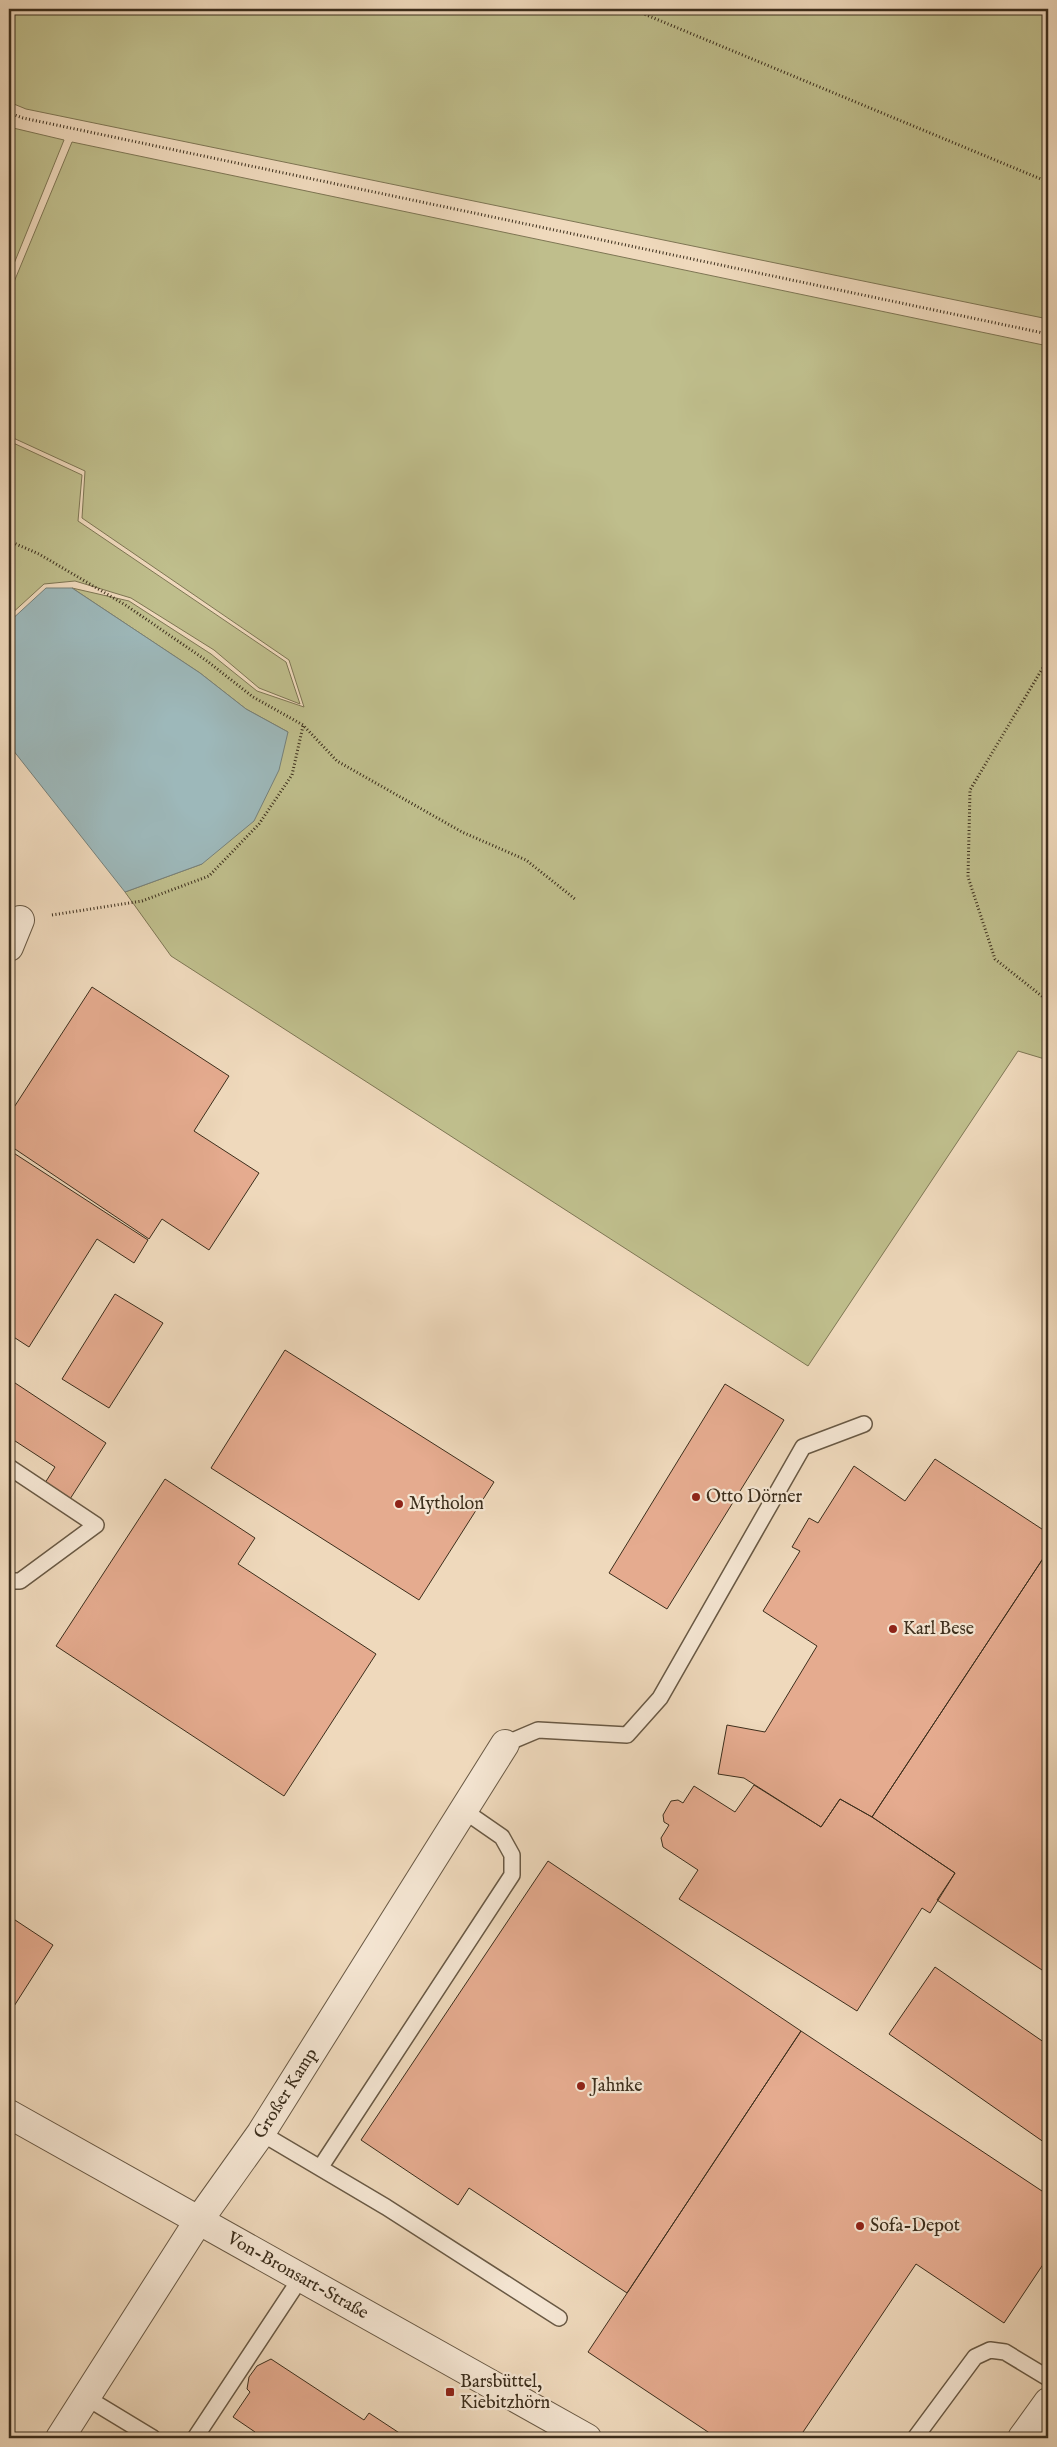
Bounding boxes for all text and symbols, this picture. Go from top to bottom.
place label: Otto Dörner [706,1486,802,1509]
marker: Otto Dörner [690,1491,702,1503]
place label: Mytholon [409,1493,484,1516]
marker: Mytholon [393,1498,405,1510]
place label: Karl Bese [903,1618,974,1641]
marker: Karl Bese [887,1623,899,1635]
street label: Großer Kamp [249,2043,323,2143]
place label: Jahnke [589,2075,643,2098]
marker: Jahnke [575,2080,587,2092]
place label: Sofa-Depot [870,2215,960,2238]
marker: Sofa-Depot [854,2220,866,2232]
street label: Von-Bronsart-Straße [222,2226,373,2325]
place label: Barsbüttel, Kiebitzhörn [460,2371,551,2415]
marker: Barsbüttel, Kiebitzhörn [444,2386,456,2398]

